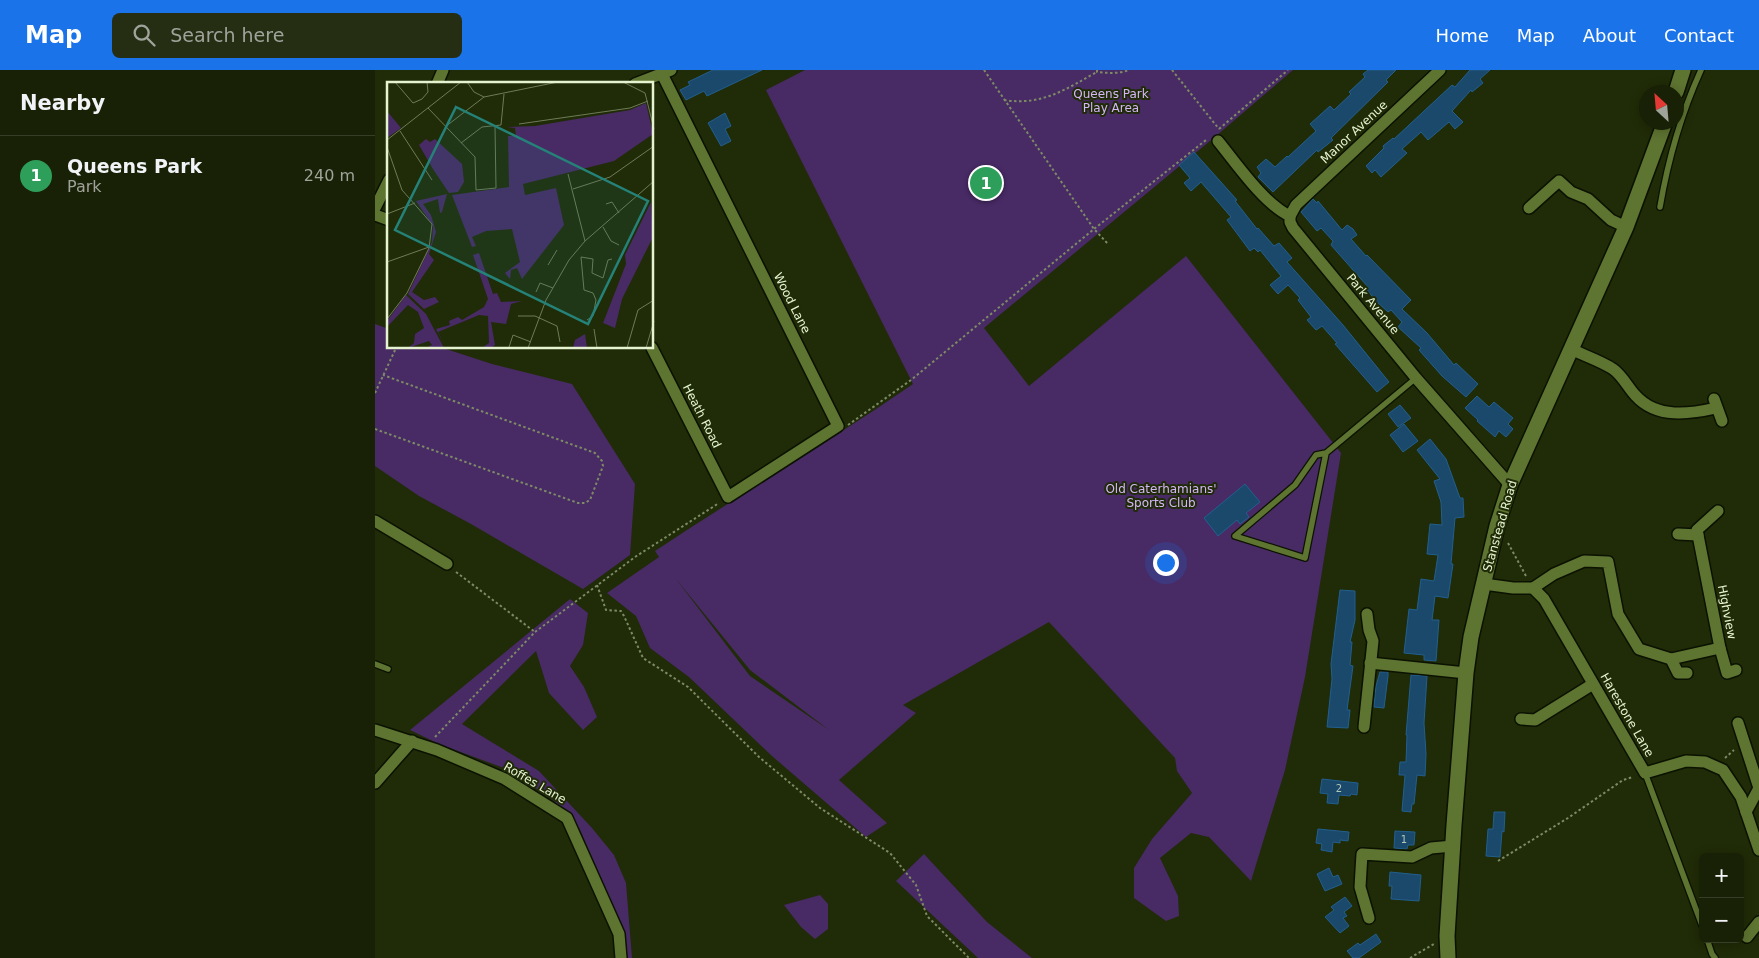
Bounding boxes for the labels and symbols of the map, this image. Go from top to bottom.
inset map [387,82,654,349]
north arrow [1639,85,1684,130]
park label: Queens Park Play Area [1073,87,1149,115]
street label: Manor Avenue [1318,98,1390,166]
pin: 1 [970,164,1002,202]
street label: Wood Lane [771,270,813,336]
street label: Park Avenue [1344,271,1402,337]
street label: Heath Road [680,382,724,450]
street label: Stanstead Road [1480,479,1520,573]
park label: Old Caterhamians' Sports Club [1105,482,1217,510]
your location [1153,550,1179,576]
street label: Highview [1715,584,1739,641]
street label: Harestone Lane [1597,671,1657,759]
street label: Roffes Lane [501,759,569,807]
house number: 2 [1336,783,1342,794]
house number: 1 [1401,834,1407,845]

